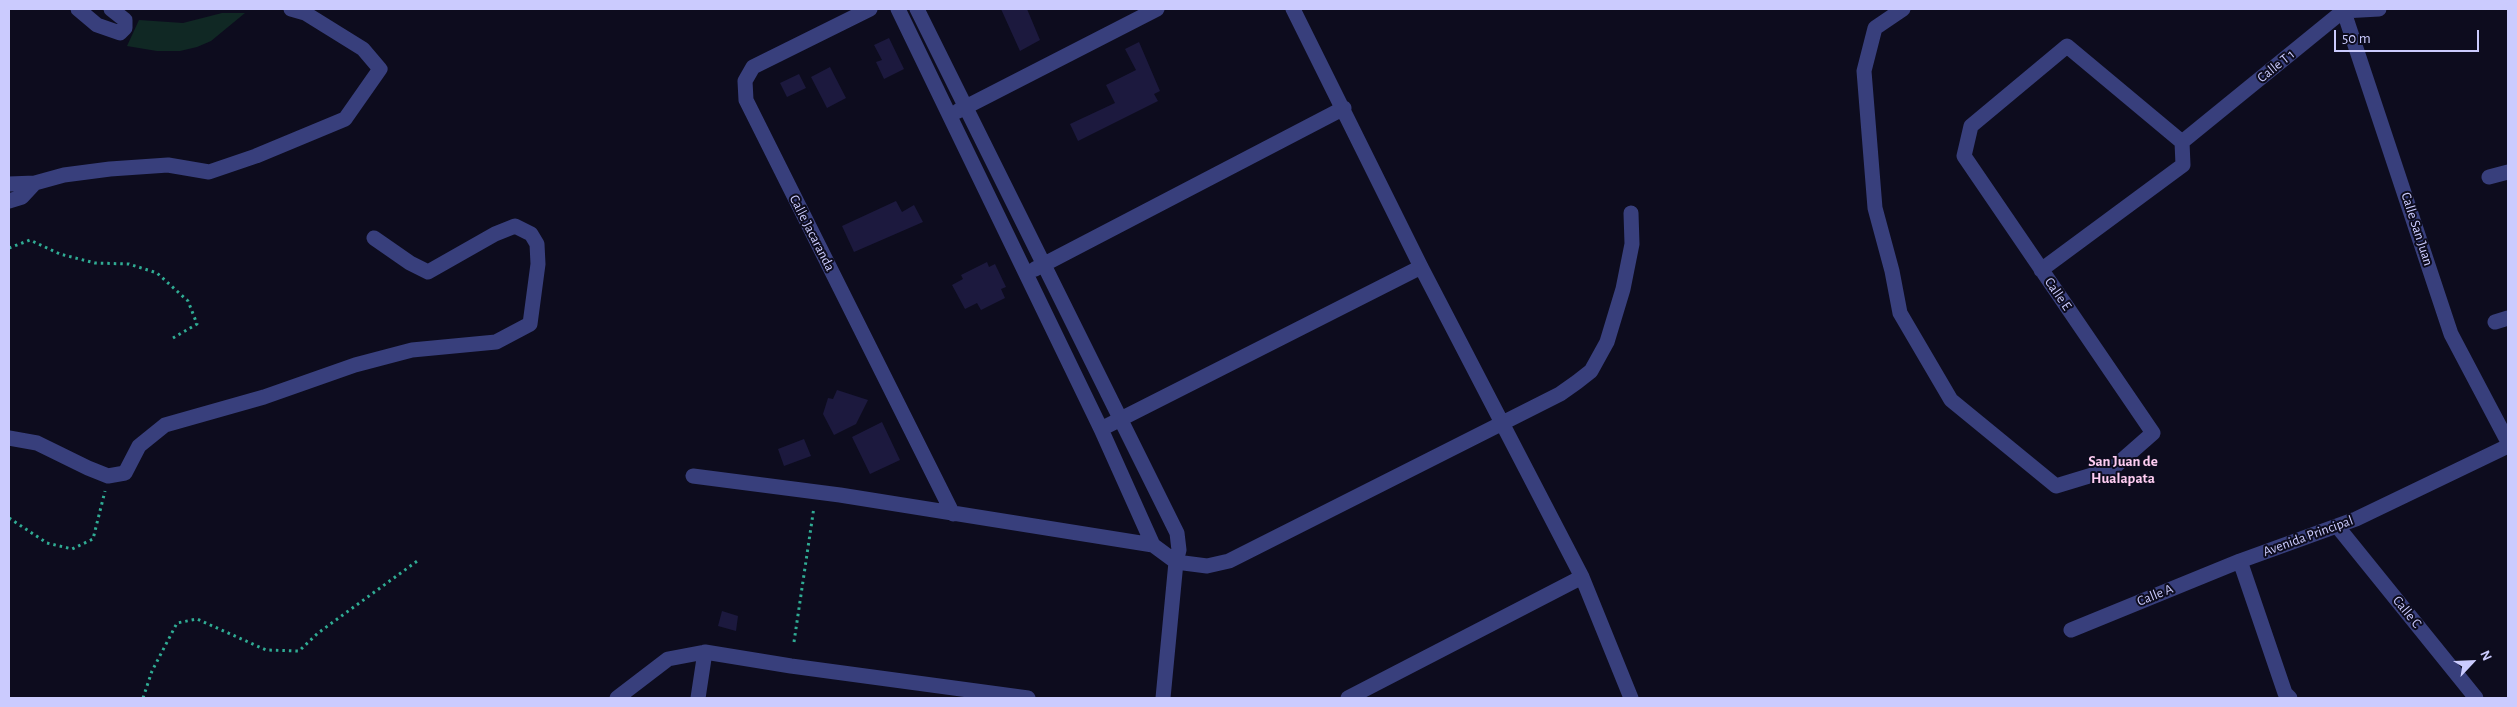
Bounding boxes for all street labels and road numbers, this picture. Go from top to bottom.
street label: Calle T 1 [2254,46,2298,86]
street label: Calle San Juan [2397,190,2437,268]
street label: Calle Jacaranda [786,192,838,274]
street label: Calle E [2041,274,2075,314]
street label: Avenida Principal [2261,512,2355,560]
street label: Calle A [2134,580,2176,610]
street label: Calle C [2389,592,2425,632]

